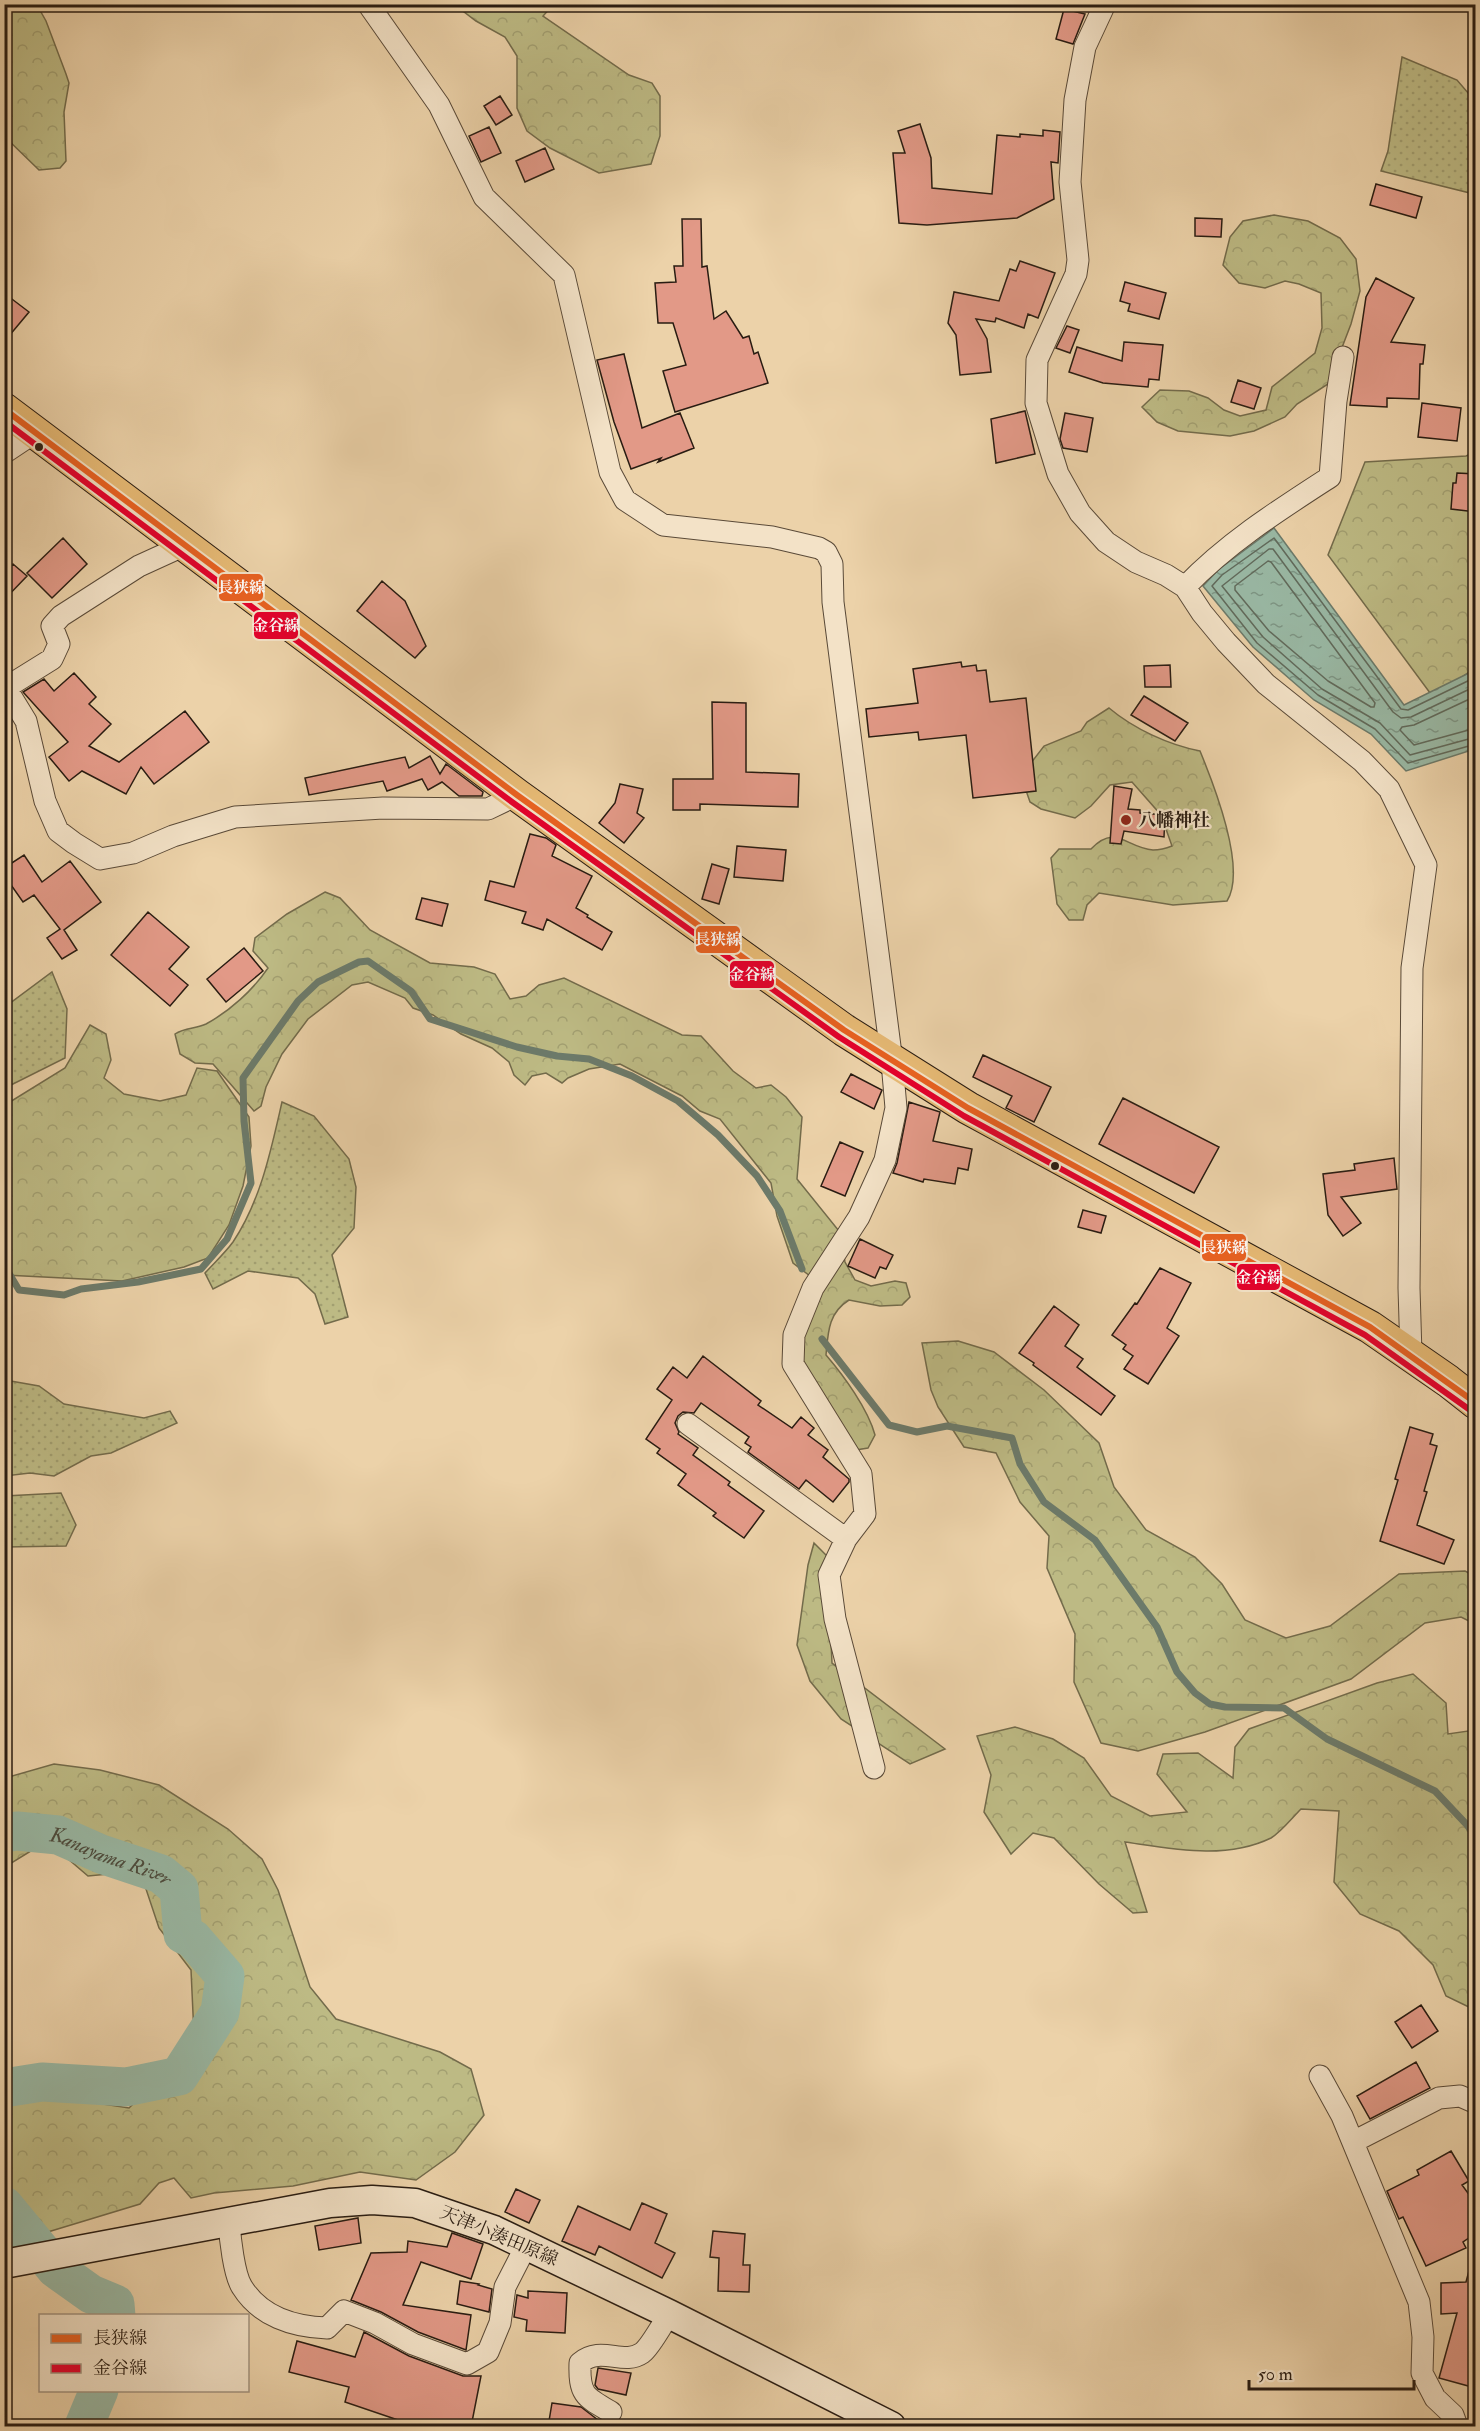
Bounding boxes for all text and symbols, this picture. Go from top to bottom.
unlabelled marker [33,441,45,453]
line badge: 長狭線 [218,573,264,602]
text: 長狭線 [217,578,265,598]
line badge: 金谷線 [253,611,299,640]
text: 金谷線 [252,616,300,636]
place label: 八幡神社 [1138,809,1210,832]
marker: 八幡神社 [1119,813,1133,827]
line badge: 長狭線 [695,925,741,954]
text: 長狭線 [694,930,742,950]
line badge: 金谷線 [729,960,775,989]
text: 金谷線 [728,965,776,985]
unlabelled marker [1049,1160,1061,1172]
line badge: 長狭線 [1201,1233,1247,1262]
text: 長狭線 [1200,1238,1248,1258]
line badge: 金谷線 [1236,1263,1281,1291]
text: 金谷線 [1235,1268,1283,1288]
water label: Kanayama River [48,1822,179,1892]
street label: 天津小湊田原線 [437,2201,561,2271]
legend [39,2314,249,2392]
text: 長狭線 [93,2327,147,2350]
scale bar [1249,2353,1414,2391]
text: 金谷線 [93,2357,147,2380]
text: 50 m [1258,2363,1293,2386]

